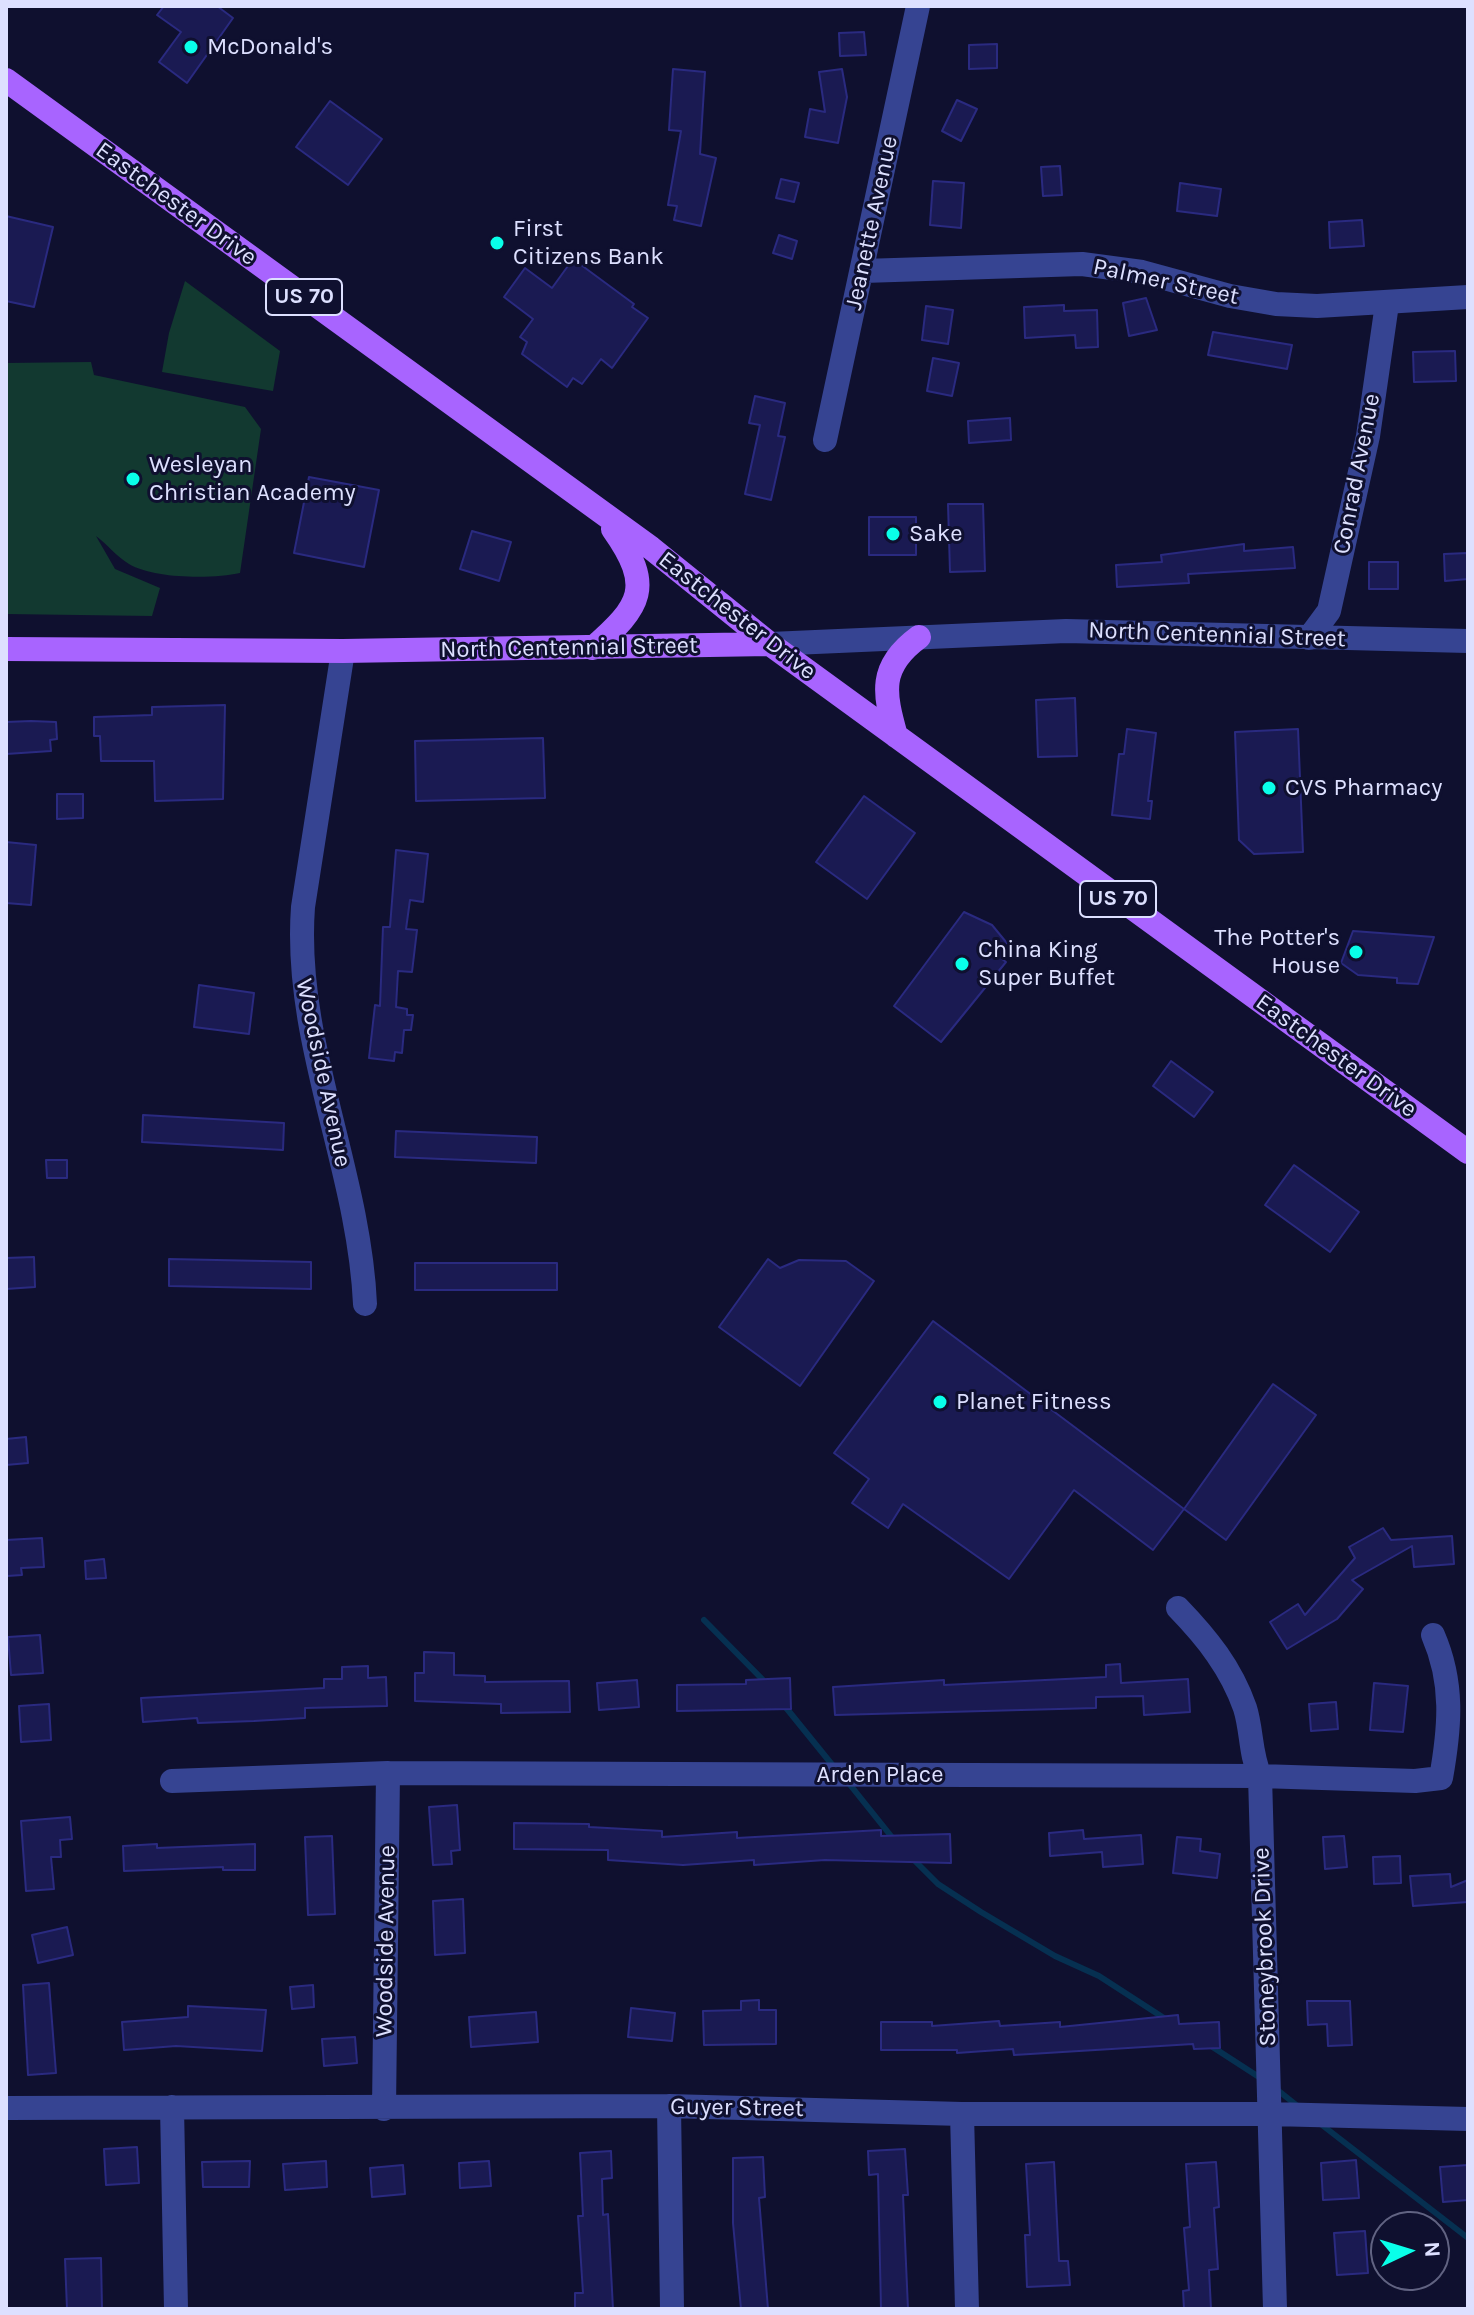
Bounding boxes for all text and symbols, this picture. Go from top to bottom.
place label: McDonald's [207,33,333,61]
marker: McDonald's [182,38,200,56]
street label: Jeanette Avenue [840,133,904,313]
street label: Eastchester Drive [90,136,262,272]
place label: First Citizens Bank [513,215,664,271]
marker: First Citizens Bank [488,234,506,252]
street label: Palmer Street [1091,253,1241,311]
road number: US 70 [266,279,342,315]
street label: Conrad Avenue [1327,391,1387,557]
place label: Wesleyan Christian Academy [149,451,356,507]
marker: Wesleyan Christian Academy [124,470,142,488]
place label: Sake [909,520,963,548]
marker: Sake [884,525,902,543]
street label: Eastchester Drive [653,546,821,686]
street label: North Centennial Street [1088,616,1346,654]
street label: North Centennial Street [440,631,698,665]
place label: CVS Pharmacy [1285,774,1442,802]
marker: CVS Pharmacy [1260,779,1278,797]
road number: US 70 [1080,881,1156,917]
place label: The Potter's House [1214,924,1340,980]
place label: China King Super Buffet [978,936,1115,992]
marker: The Potter's House [1347,943,1365,961]
marker: China King Super Buffet [953,955,971,973]
street label: Woodside Avenue [289,976,357,1170]
street label: Eastchester Drive [1250,988,1422,1124]
place label: Planet Fitness [956,1388,1112,1416]
marker: Planet Fitness [931,1393,949,1411]
street label: Arden Place [816,1761,944,1789]
street label: Woodside Avenue [370,1845,402,2037]
street label: Stoneybrook Drive [1247,1847,1283,2047]
street label: Guyer Street [670,2092,804,2124]
north arrow [1370,2211,1450,2291]
text: N [1418,2241,1445,2258]

